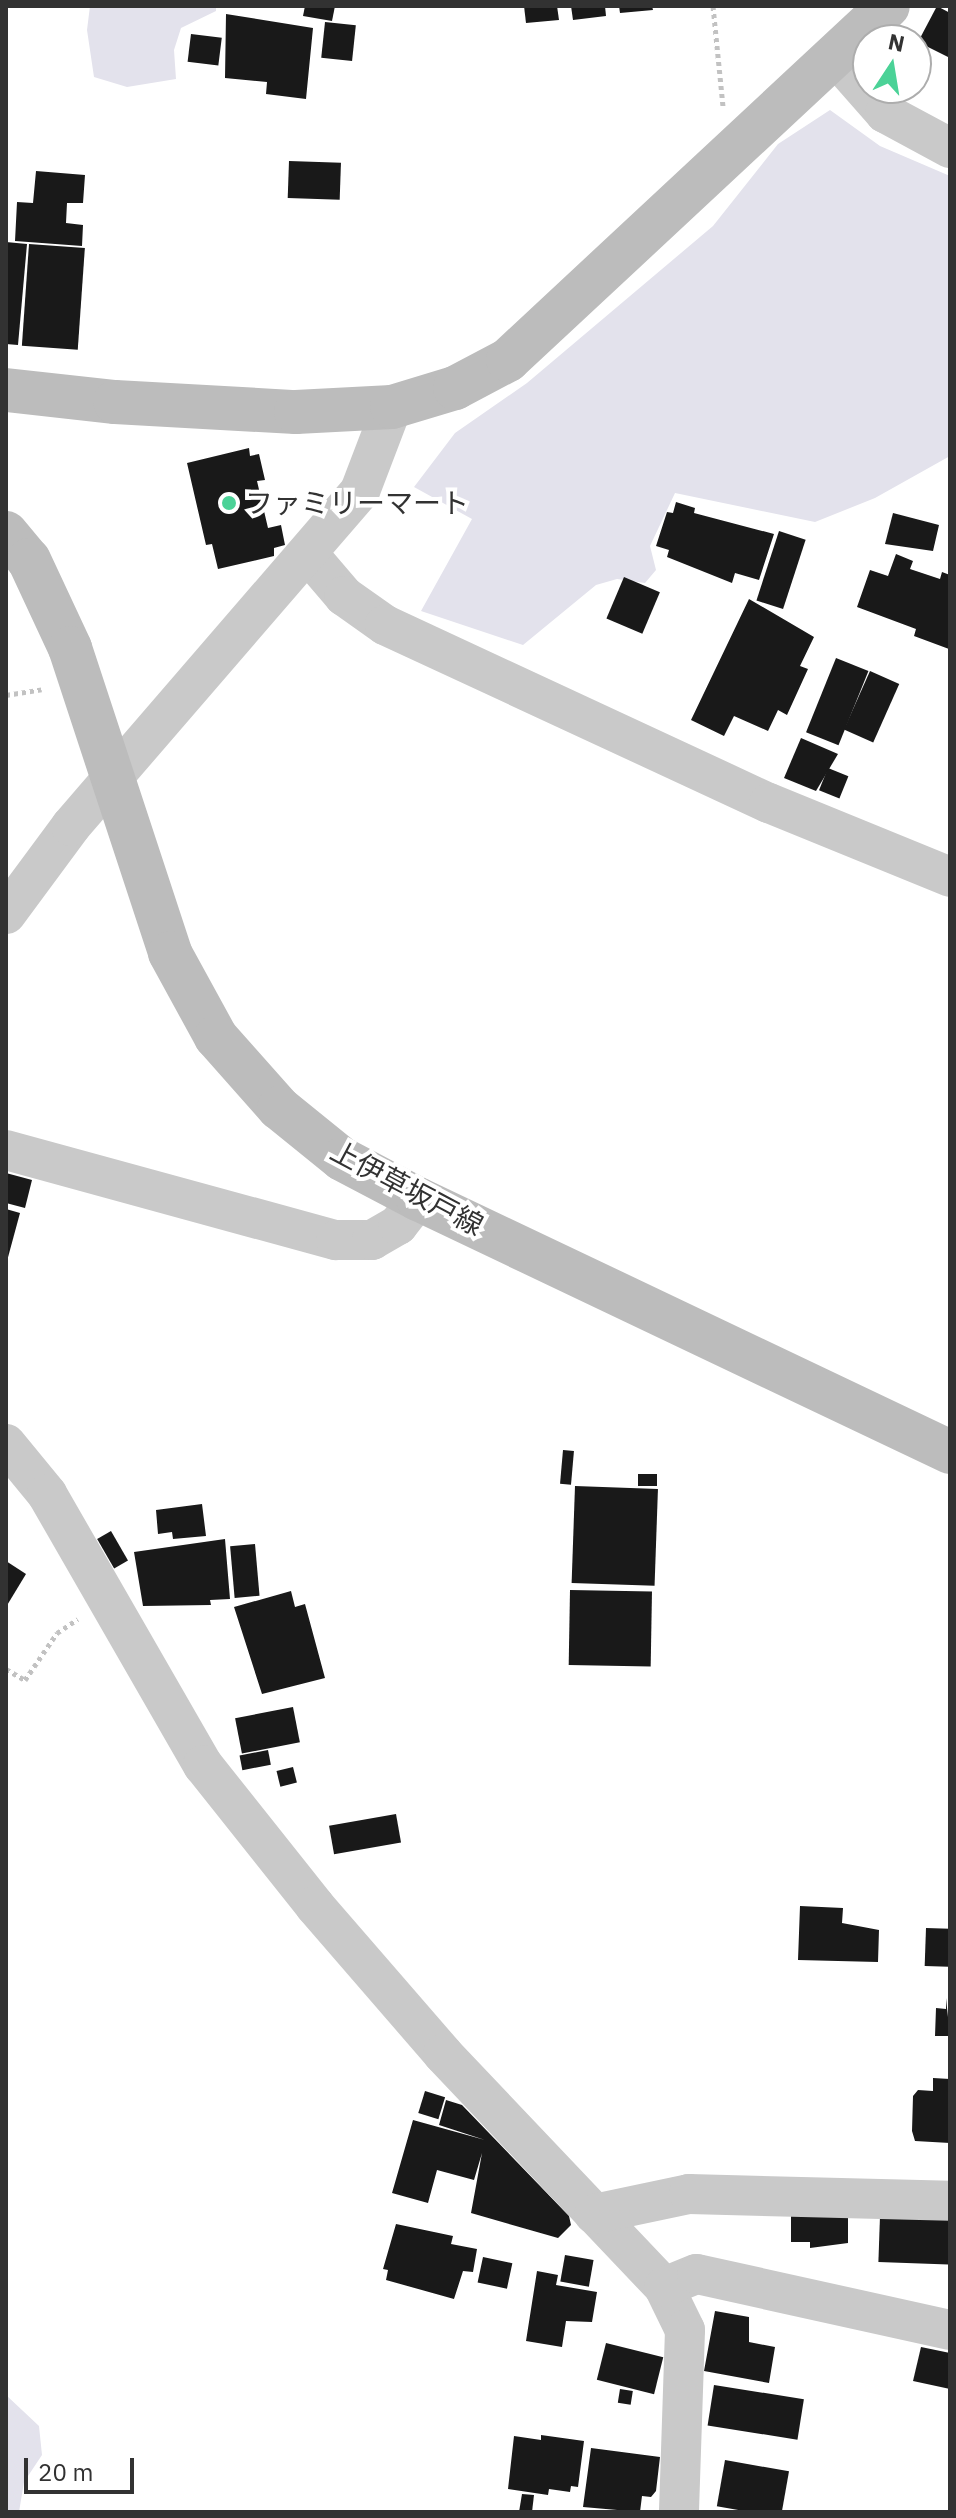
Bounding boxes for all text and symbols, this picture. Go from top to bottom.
north arrow [852,24,932,104]
text: N [886,26,907,58]
place label: ファミリーマート [245,486,469,520]
marker: ファミリーマート [220,494,238,512]
street label: 上伊草坂戸線 [325,1134,489,1242]
scale bar [28,2442,138,2492]
text: 20 m [38,2456,93,2488]

